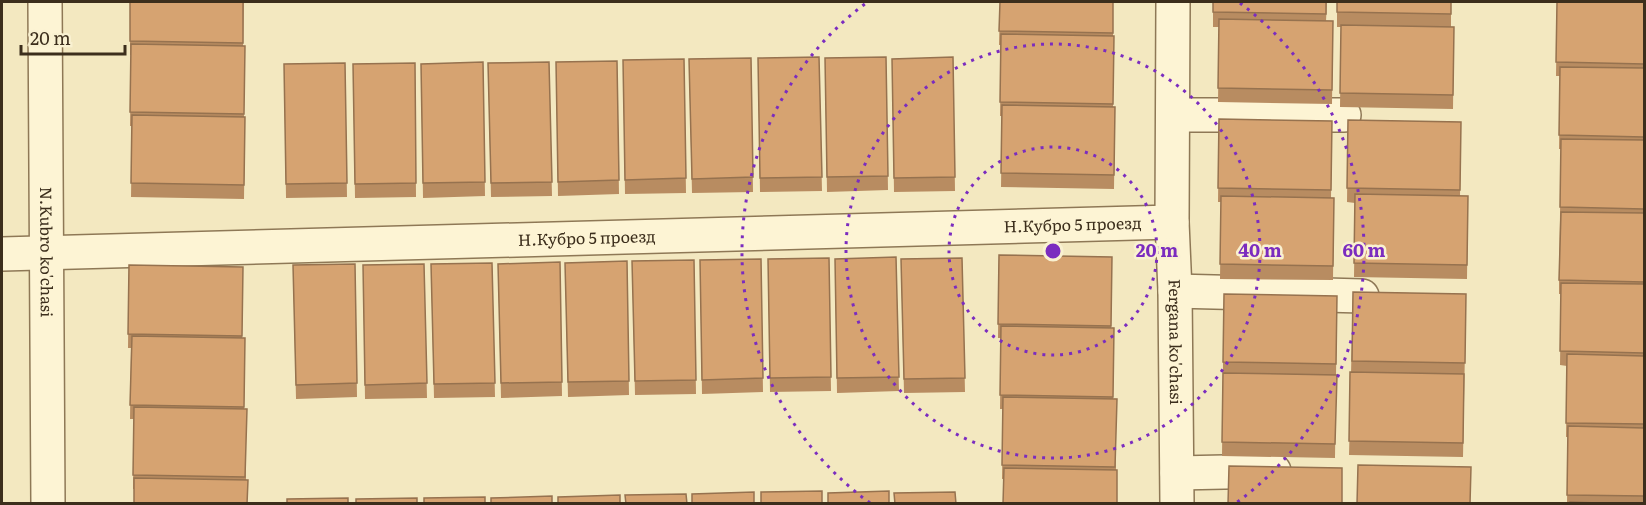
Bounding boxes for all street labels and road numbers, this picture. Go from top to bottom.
street label: N.Kubro ko'chasi [35,187,60,317]
street label: Н.Кубро 5 проезд [1003,210,1142,238]
street label: Н.Кубро 5 проезд [517,223,656,251]
street label: Fergana ko'chasi [1163,278,1189,405]

